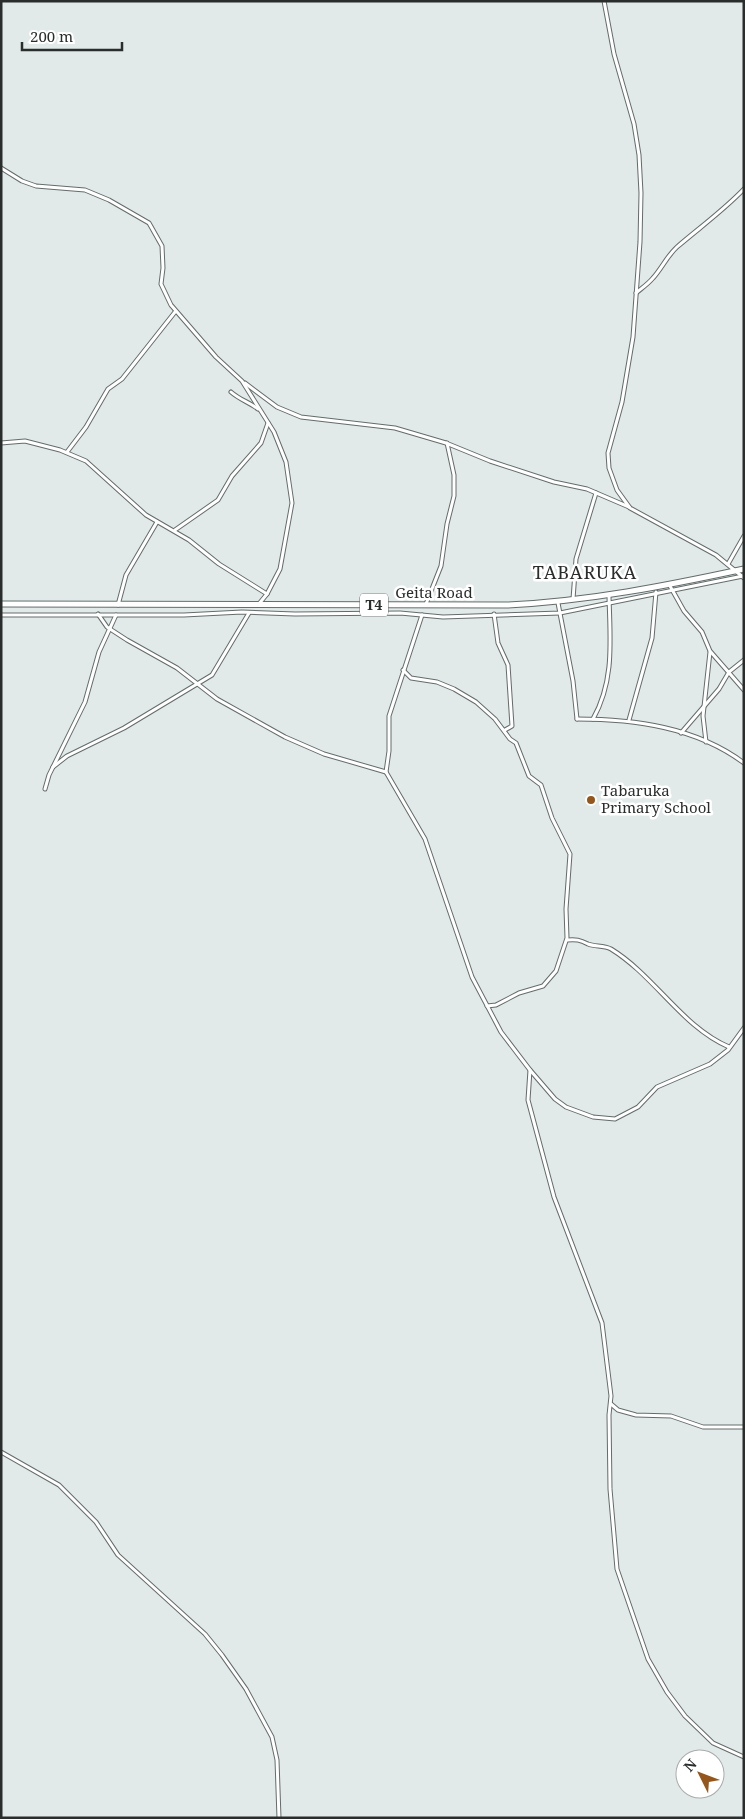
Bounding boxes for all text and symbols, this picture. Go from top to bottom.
scale bar [22,20,122,52]
text: 200 m [30,26,73,46]
district label: TABARUKA [533,560,637,584]
street label: Geita Road [395,582,473,602]
road number: T4 [360,594,388,616]
place label: Tabaruka Primary School [601,780,711,817]
marker: Tabaruka Primary School [585,794,597,806]
north arrow [675,1749,725,1799]
text: N [679,1755,701,1775]

